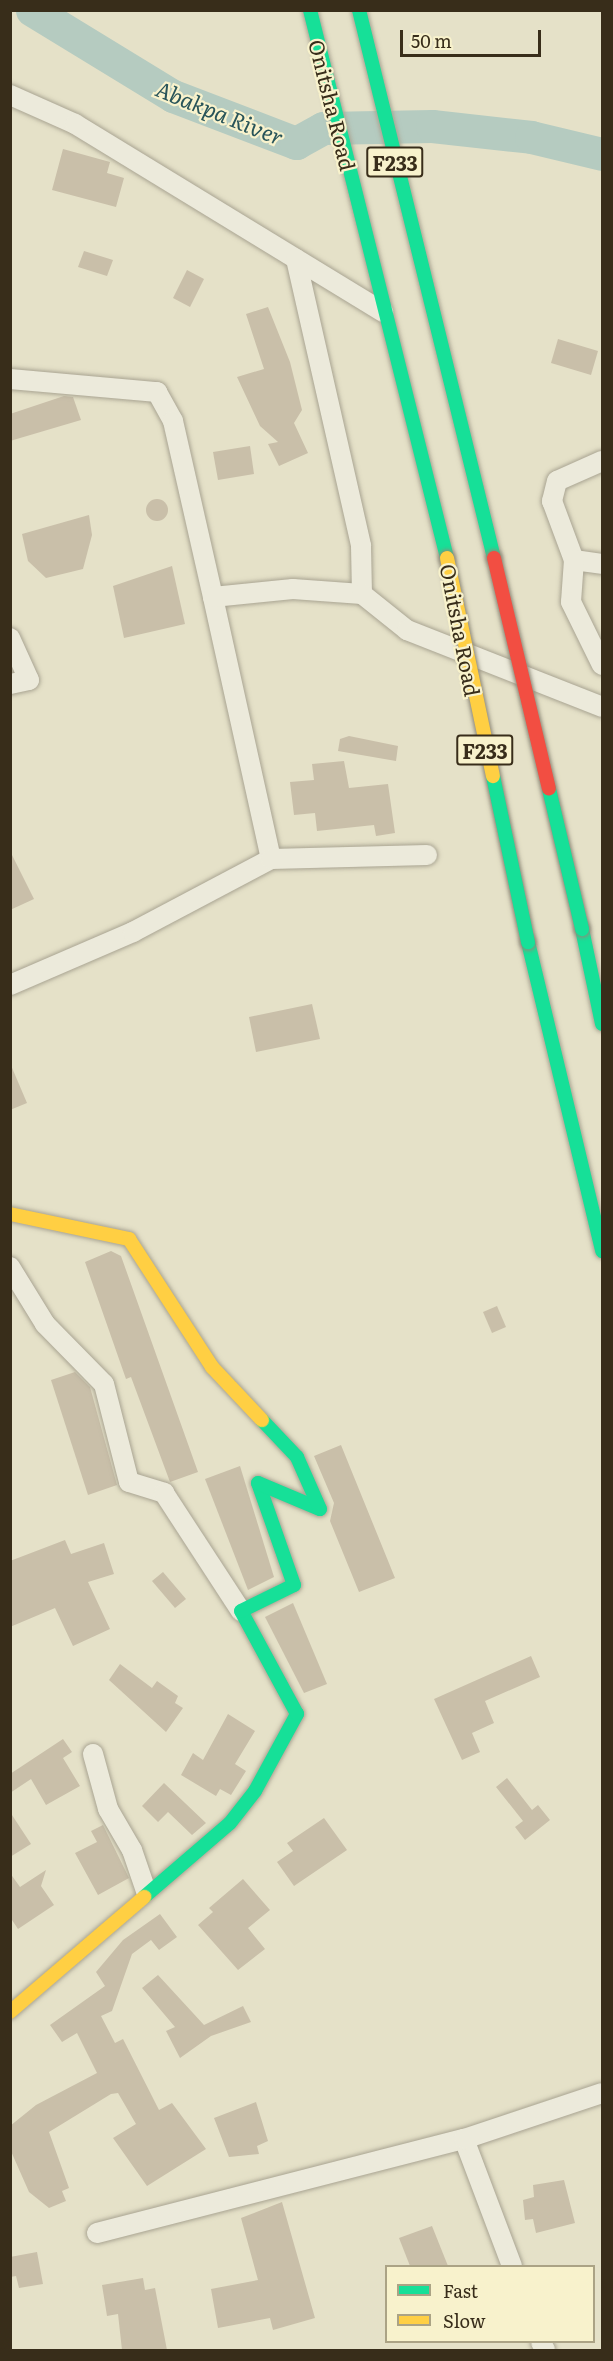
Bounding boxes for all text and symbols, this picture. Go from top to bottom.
scale bar [403,18,544,56]
text: 50 m [411,27,452,54]
street label: Onitsha Road [305,37,361,173]
water label: Abakpa River [152,74,288,150]
road number: F233 [365,145,425,179]
street label: Onitsha Road [436,562,486,698]
road number: F233 [455,733,515,767]
legend [385,2265,595,2343]
text: Fast [443,2277,478,2304]
text: Slow [443,2307,485,2334]

